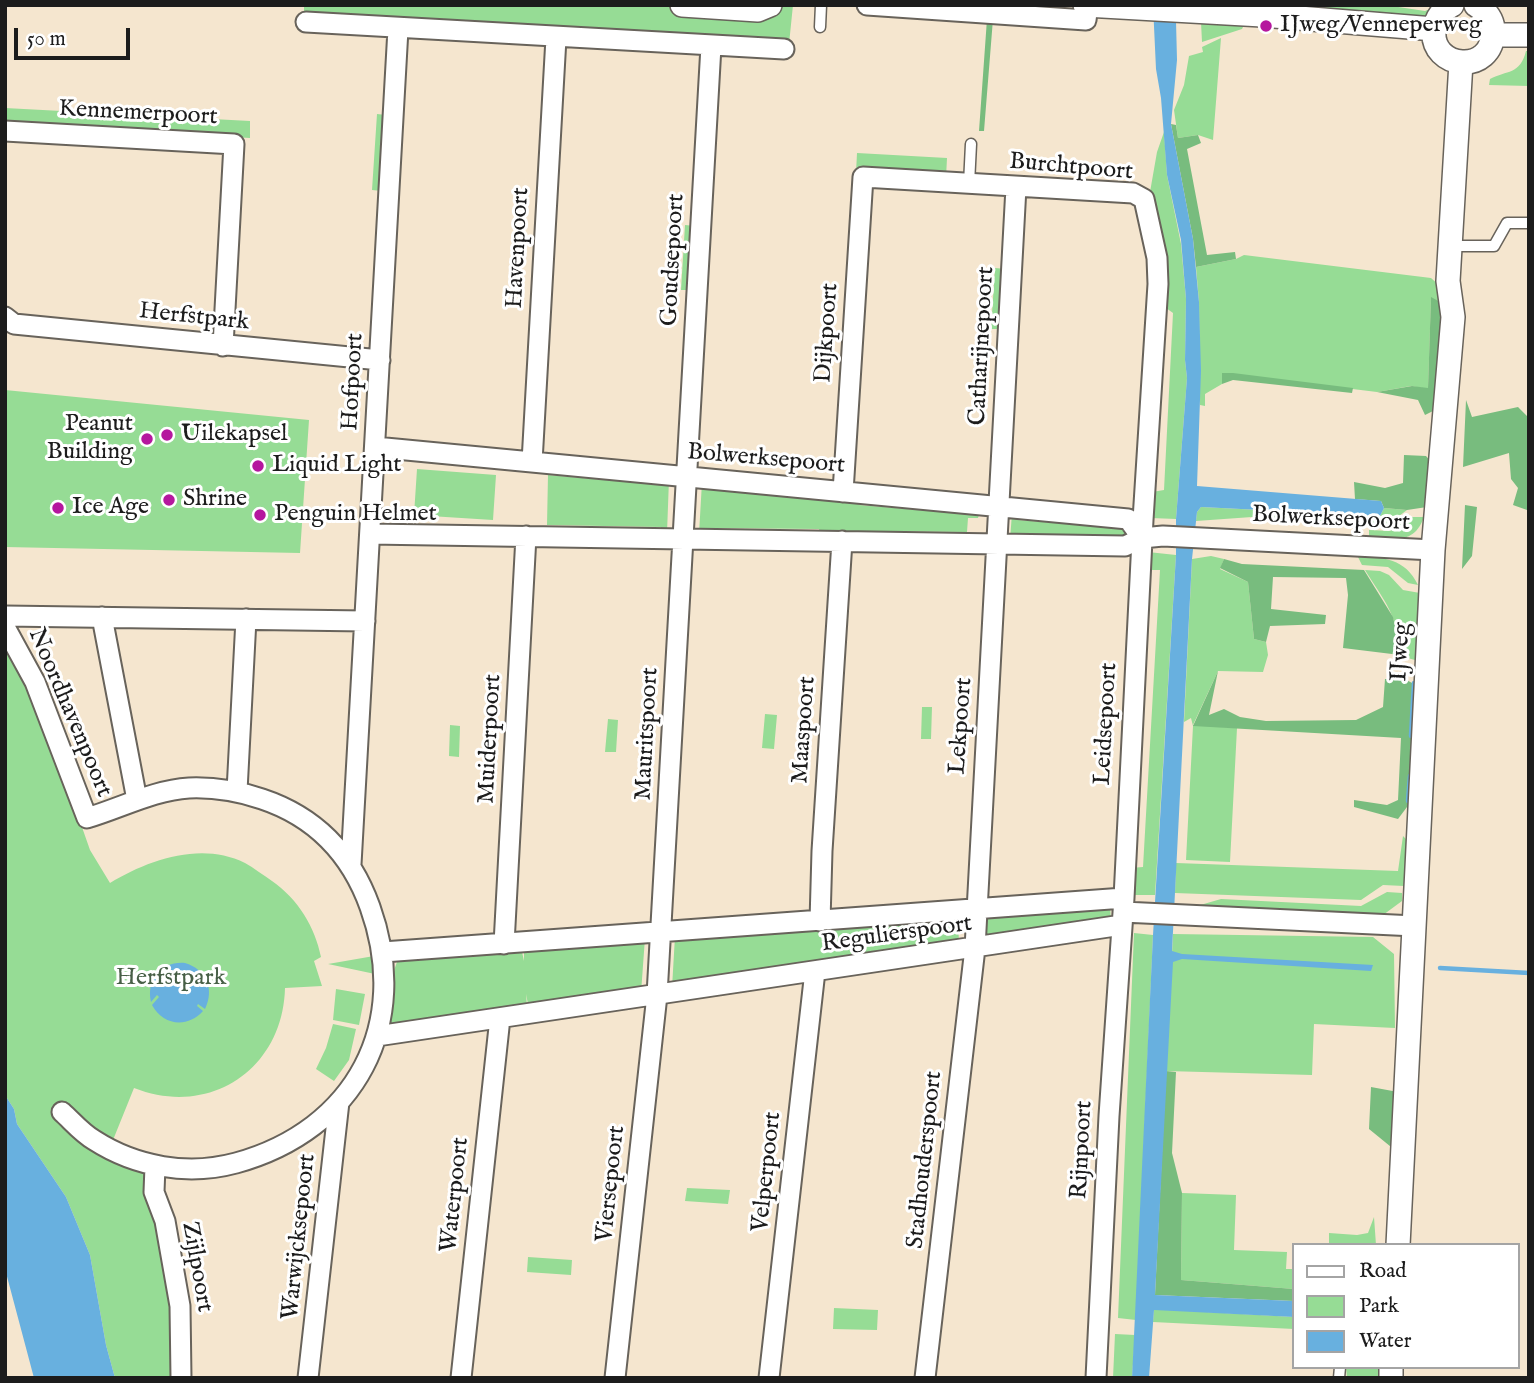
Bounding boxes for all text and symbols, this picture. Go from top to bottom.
place label: IJweg/Venneperweg [1280,12,1482,40]
scale bar [18,14,133,58]
marker: IJweg/Venneperweg [1258,18,1274,34]
text: 50 m [27,26,66,53]
street label: Kennemerpoort [58,95,218,133]
street label: Burchtpoort [1008,148,1134,188]
street label: Havenpoort [501,187,537,309]
street label: Goudsepoort [656,193,692,327]
street label: Catharijnepoort [964,266,1002,426]
street label: Dijkpoort [810,282,846,384]
street label: Herfstpark [138,298,250,338]
street label: Hofpoort [337,332,371,432]
place label: Peanut Building [47,411,133,467]
place label: Uilekapsel [181,421,287,449]
marker: Uilekapsel [159,427,175,443]
marker: Peanut Building [139,431,155,447]
street label: Bolwerksepoort [686,439,846,481]
place label: Liquid Light [272,452,401,480]
marker: Liquid Light [250,458,266,474]
place label: Shrine [183,486,247,514]
marker: Shrine [161,492,177,508]
place label: Ice Age [72,494,149,522]
marker: Ice Age [50,500,66,516]
place label: Penguin Helmet [274,501,437,529]
street label: Bolwerksepoort [1251,501,1411,539]
marker: Penguin Helmet [252,507,268,523]
street label: IJweg [1386,622,1418,682]
street label: Noordhavenpoort [20,624,118,802]
street label: Leidsepoort [1089,662,1125,786]
street label: Mauritspoort [630,667,666,801]
street label: Muiderpoort [473,674,509,804]
street label: Maaspoort [787,675,823,785]
street label: Lekpoort [944,677,980,775]
street label: Regulierspoort [820,910,974,960]
park label: Herfstpark [116,965,226,993]
street label: Stadhouderspoort [902,1070,950,1250]
street label: Rijnpoort [1066,1100,1100,1200]
street label: Velperpoort [747,1110,789,1234]
street label: Viersepoort [592,1124,632,1244]
street label: Waterpoort [436,1136,476,1254]
street label: Warwijcksepoort [277,1153,323,1321]
street label: Zijlpoort [174,1220,218,1314]
legend [1292,1243,1520,1369]
text: Road [1359,1258,1406,1285]
text: Park [1359,1293,1399,1320]
text: Water [1359,1328,1411,1355]

